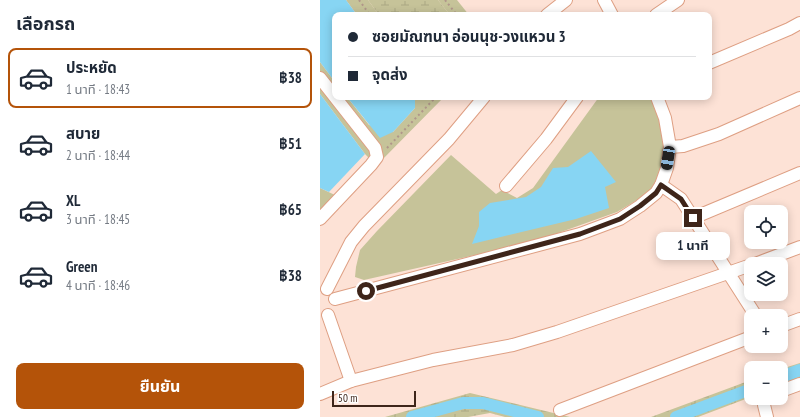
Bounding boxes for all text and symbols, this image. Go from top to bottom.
text: เลือกรถ [16,12,75,35]
text: ซอยมัณฑนา อ่อนนุช-วงแหวน 3 [372,27,566,46]
text: ประหยัด [66,58,117,77]
icon: car [18,60,54,96]
text: จุดส่ง [372,65,408,84]
text: ฿38 [279,68,302,87]
text: 1 นาที · 18:43 [66,81,130,98]
text: สบาย [66,124,100,143]
icon: car [18,126,54,162]
text: ฿51 [279,134,302,153]
car [660,145,676,171]
text: 2 นาที · 18:44 [66,147,130,164]
text: XL [66,191,80,210]
icon: car [18,192,54,228]
text: ฿65 [279,200,302,219]
map controls [744,205,788,405]
button: locate [744,205,788,249]
route end [684,209,702,227]
text: 3 นาที · 18:45 [66,211,130,228]
callout: 1 นาที [656,232,730,260]
text: 1 นาที [677,237,709,254]
text: Green [66,257,98,276]
button: layers [744,257,788,301]
icon: car [18,258,54,294]
text: ฿38 [279,266,302,285]
text: 4 นาที · 18:46 [66,277,130,294]
route start [357,282,375,300]
button: + [744,309,788,353]
button: − [744,361,788,405]
button: ยืนยัน [16,363,304,409]
scale bar [332,389,416,408]
text: 50 m [338,391,357,405]

